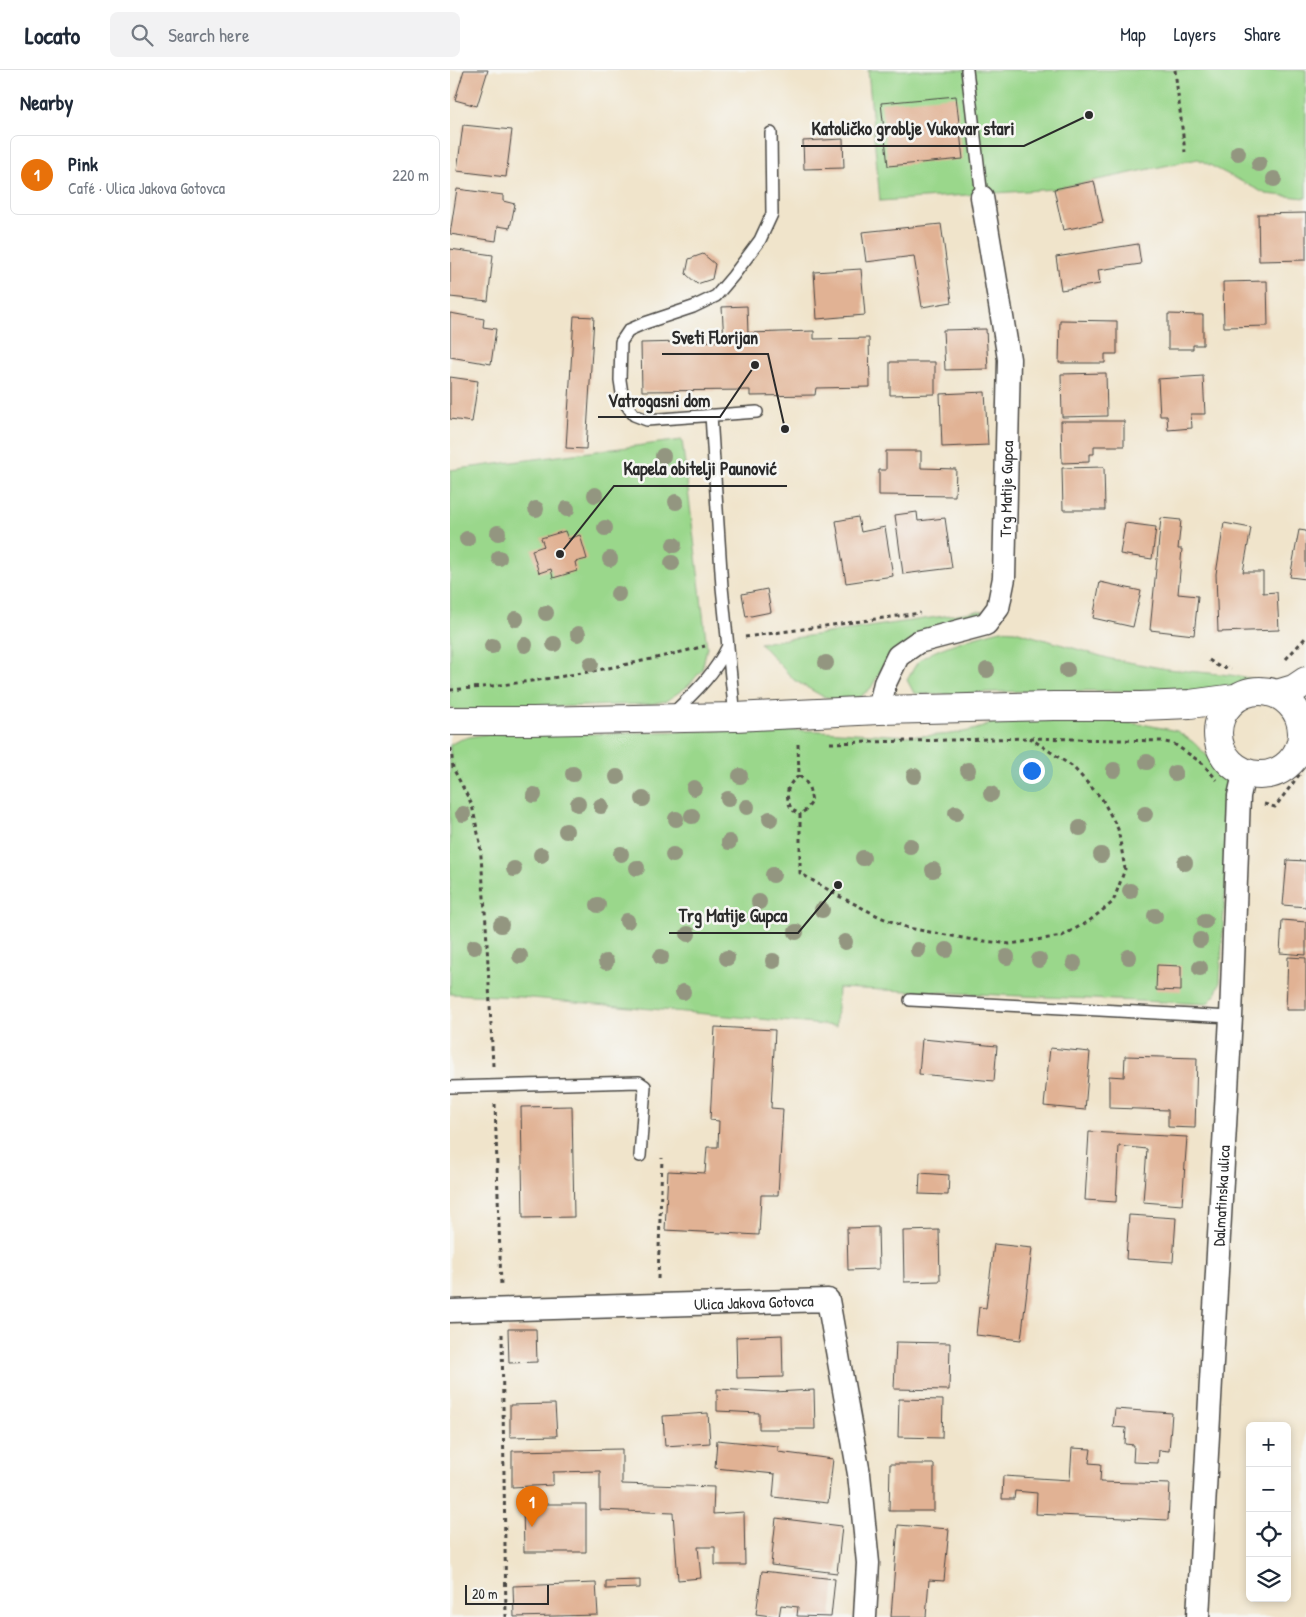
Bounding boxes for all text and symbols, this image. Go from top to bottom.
search box [110,12,460,57]
text: Locato [25,19,80,51]
icon: search [128,21,156,49]
text: Search here [168,22,249,48]
text: Map [1120,22,1146,47]
text: Layers [1174,22,1216,47]
text: Share [1244,22,1281,47]
text: Nearby [20,88,73,117]
callout: Katoličko groblje Vukovar stari [801,113,1024,146]
text: Katoličko groblje Vukovar stari [811,116,1015,142]
text: Pink [68,151,98,177]
text: 1 [34,164,40,186]
text: 220 m [392,164,429,186]
text: Café · Ulica Jakova Gotovca [68,177,225,199]
callout: Sveti Florijan [662,321,768,354]
text: Sveti Florijan [672,325,758,350]
callout: Vatrogasni dom [598,384,720,417]
text: Vatrogasni dom [608,388,710,414]
street label: Trg Matije Gupca [994,440,1018,538]
callout: Kapela obitelji Paunović [614,453,787,486]
text: Kapela obitelji Paunović [623,456,778,482]
your location [1019,758,1045,784]
callout: Trg Matije Gupca [669,900,798,933]
text: Trg Matije Gupca [678,903,788,929]
street label: Dalmatinska ulica [1207,1144,1235,1247]
street label: Ulica Jakova Gotovca [694,1289,814,1315]
map controls [1246,1422,1291,1602]
button: + [1246,1422,1291,1467]
button: − [1246,1467,1291,1512]
pin: 1 [516,1486,548,1527]
button: locate [1246,1512,1291,1557]
button: layers [1246,1557,1291,1602]
scale bar [465,1582,549,1605]
text: 20 m [472,1584,498,1603]

